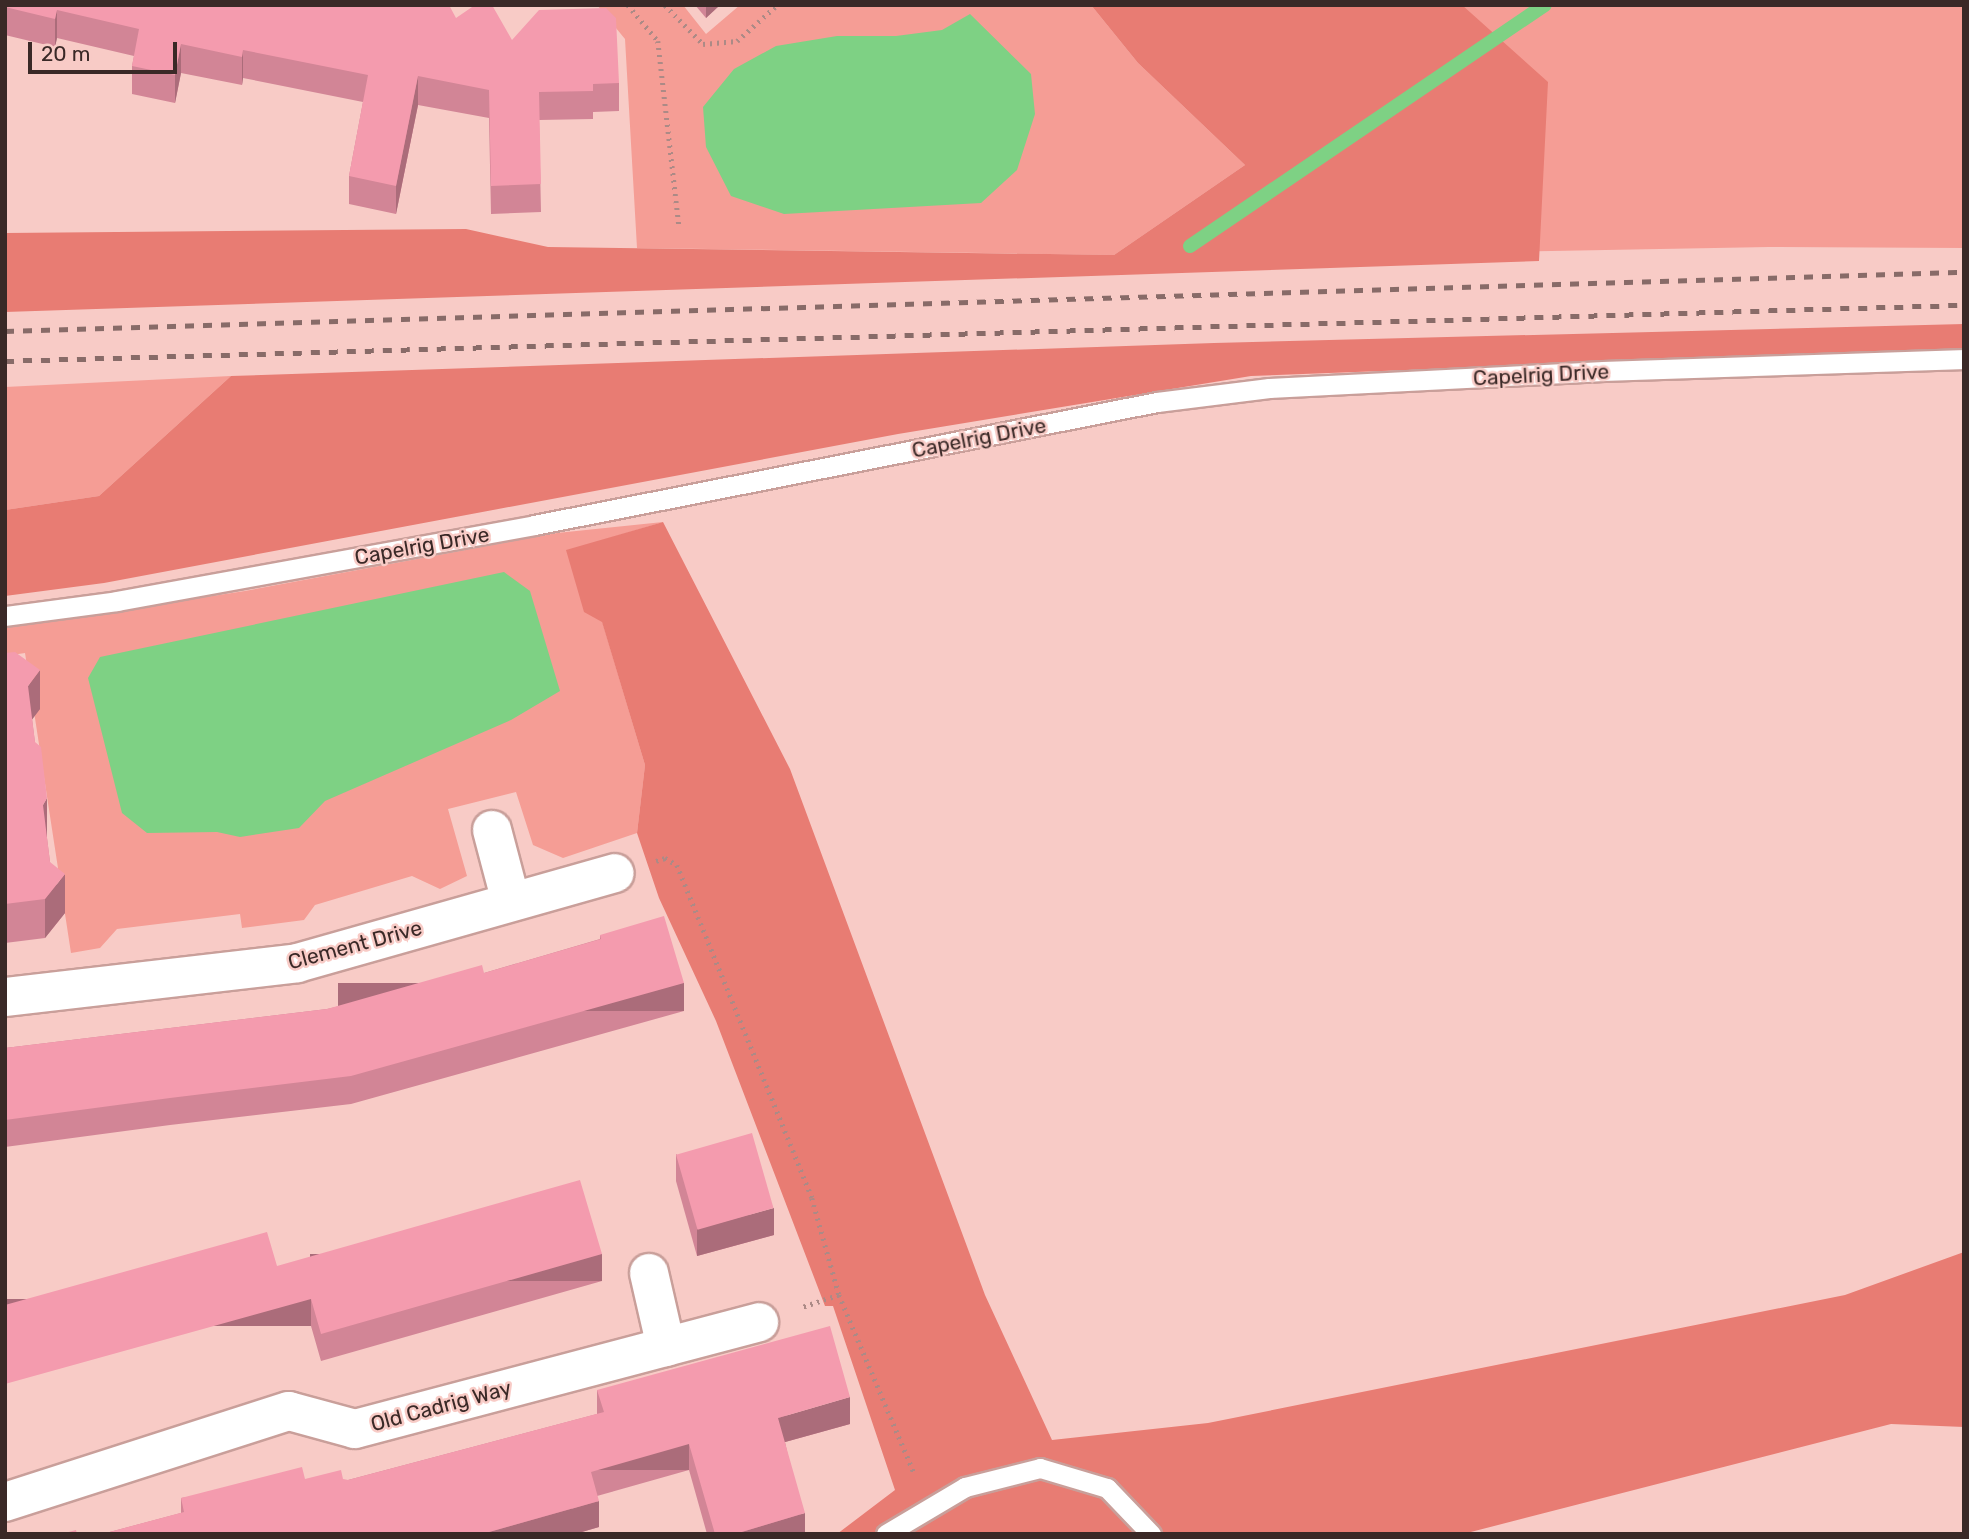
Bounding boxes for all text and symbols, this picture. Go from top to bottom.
scale bar [32,28,180,72]
text: 20 m [41,41,90,66]
street label: Capelrig Drive [1472,359,1610,391]
street label: Capelrig Drive [910,413,1048,463]
street label: Capelrig Drive [353,522,491,570]
street label: Clement Drive [285,915,425,975]
street label: Old Cadrig Way [368,1375,514,1437]

